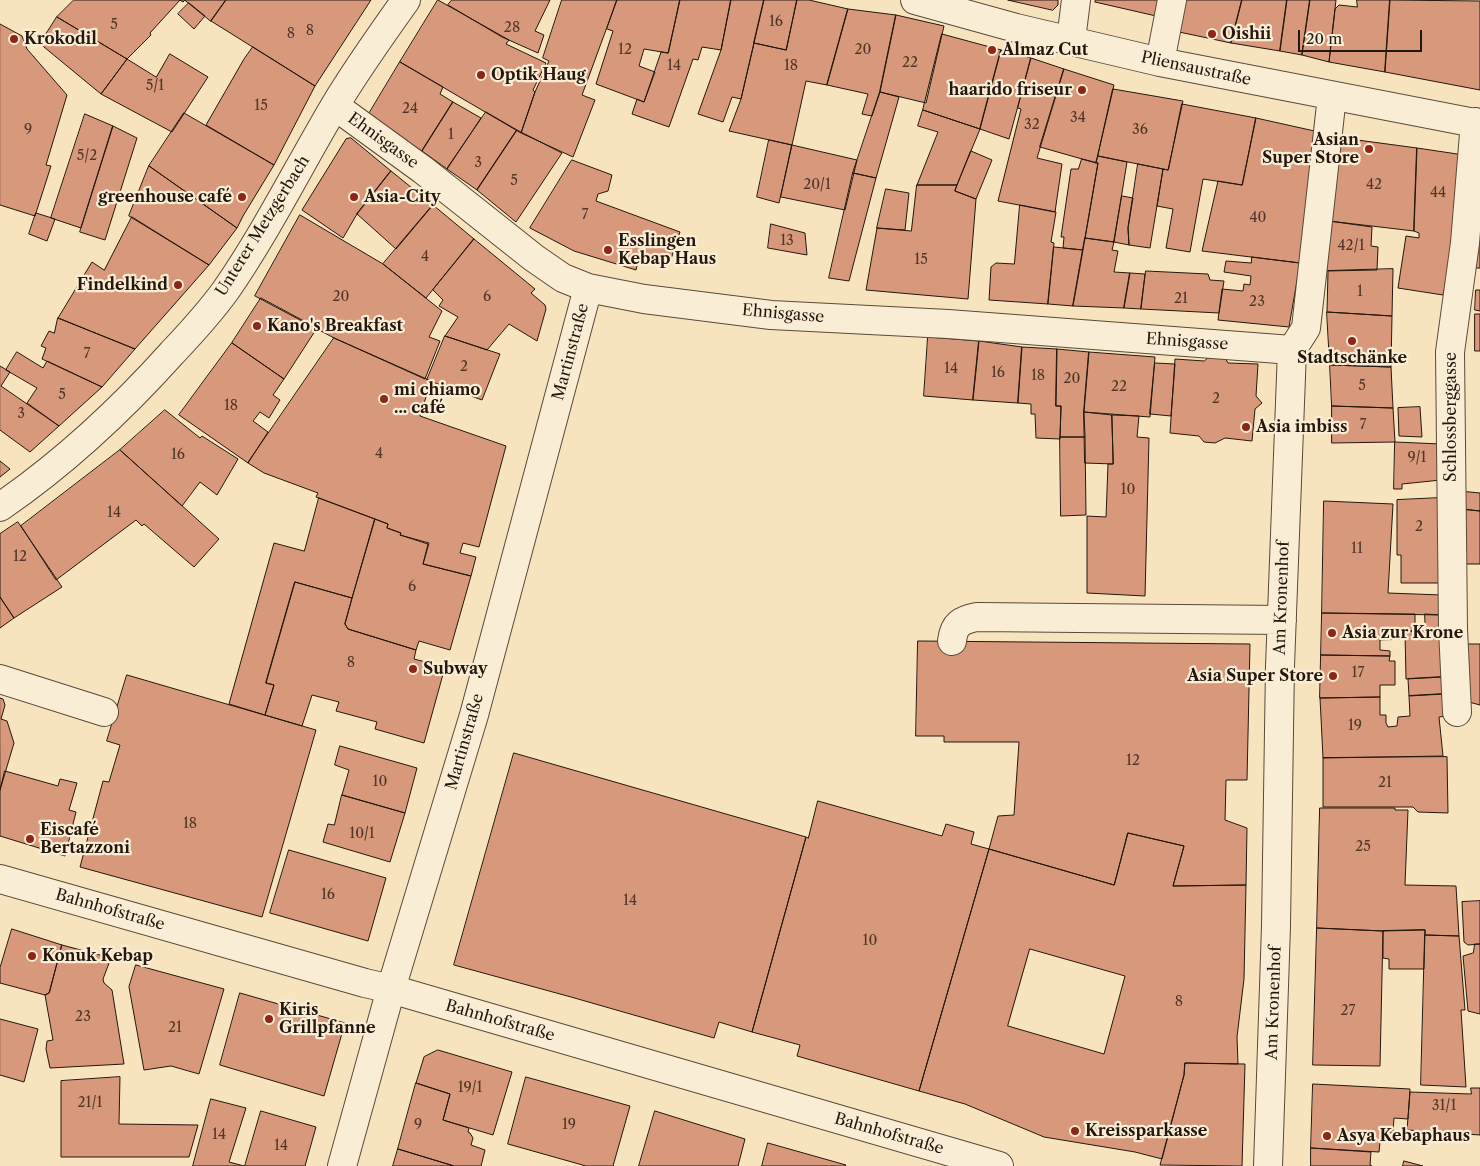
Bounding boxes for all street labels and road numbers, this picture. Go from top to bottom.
street label: Pliensaustraße [1139,48,1253,90]
street label: Ehnisgasse [344,109,422,173]
street label: Unterer Metzgerbach [212,152,314,300]
street label: Martinstraße [549,301,593,403]
street label: Ehnisgasse [741,301,825,327]
street label: Ehnisgasse [1145,330,1229,354]
street label: Schlossberggasse [1441,352,1461,482]
street label: Am Kronenhof [1270,541,1294,655]
street label: Martinstraße [442,692,488,792]
street label: Bahnhofstraße [53,885,167,935]
street label: Am Kronenhof [1262,946,1286,1060]
street label: Bahnhofstraße [443,996,557,1046]
street label: Bahnhofstraße [832,1109,946,1159]

